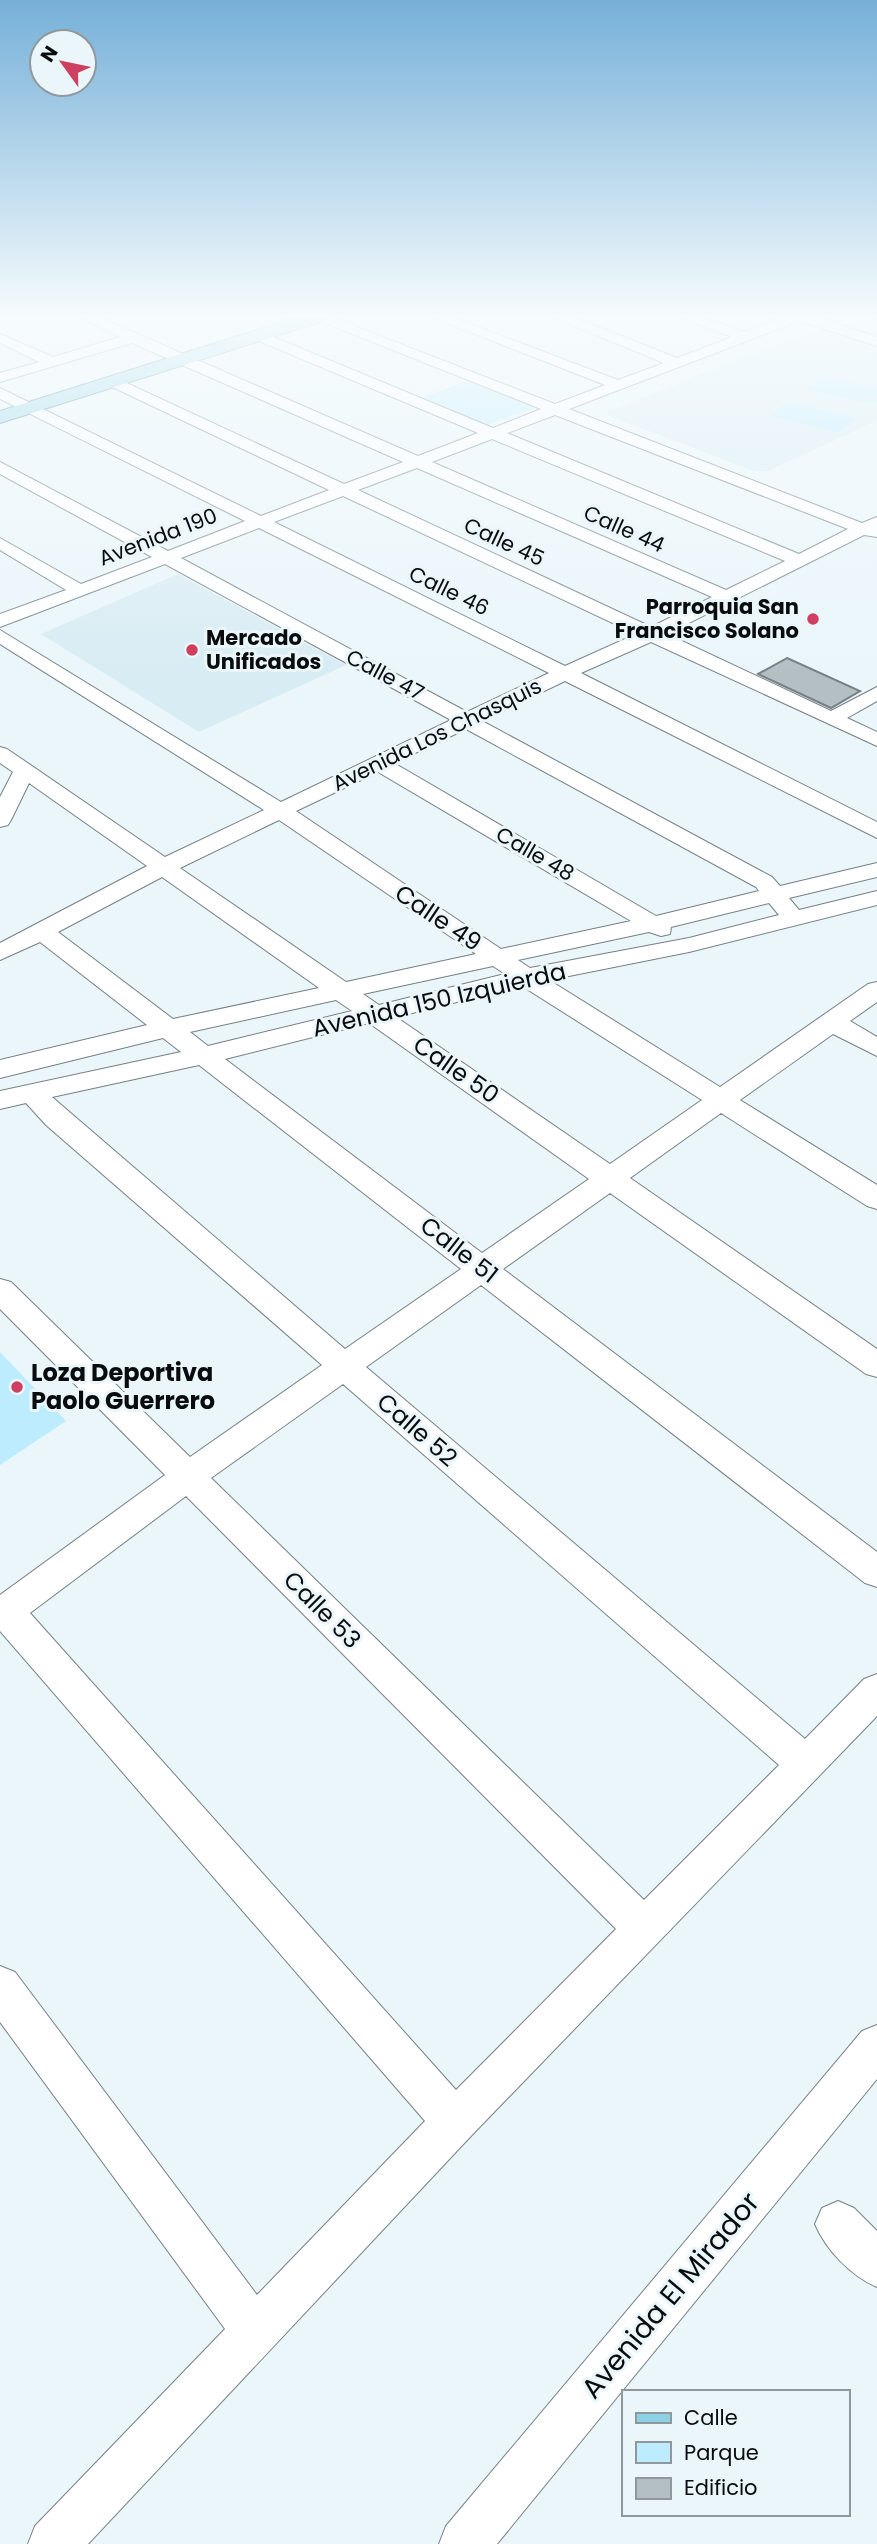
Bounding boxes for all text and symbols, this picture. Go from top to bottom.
north arrow [28,28,98,98]
text: N [34,41,64,67]
street label: Calle 44 [579,498,669,559]
street label: Avenida 190 [94,501,221,572]
street label: Calle 45 [459,510,549,573]
street label: Calle 46 [404,559,494,622]
place label: Parroquia San Francisco Solano [615,592,799,645]
marker: Parroquia San Francisco Solano [805,611,821,627]
place label: Mercado Unificados [206,623,321,676]
marker: Mercado Unificados [184,642,200,658]
street label: Calle 47 [341,642,429,707]
street label: Avenida Los Chasquis [327,671,546,798]
street label: Calle 48 [491,820,580,888]
street label: Calle 49 [388,876,488,959]
street label: Avenida 150 Izquierda [309,954,569,1045]
street label: Calle 50 [407,1028,506,1111]
street label: Calle 51 [413,1209,505,1291]
place label: Loza Deportiva Paolo Guerrero [31,1356,215,1417]
marker: Loza Deportiva Paolo Guerrero [9,1379,25,1395]
street label: Calle 52 [370,1385,465,1474]
street label: Calle 53 [276,1564,368,1656]
street label: Avenida El Mirador [572,2184,768,2407]
legend [622,2390,849,2516]
text: Calle [684,2403,738,2432]
text: Parque [684,2438,759,2467]
text: Edificio [684,2473,758,2502]

